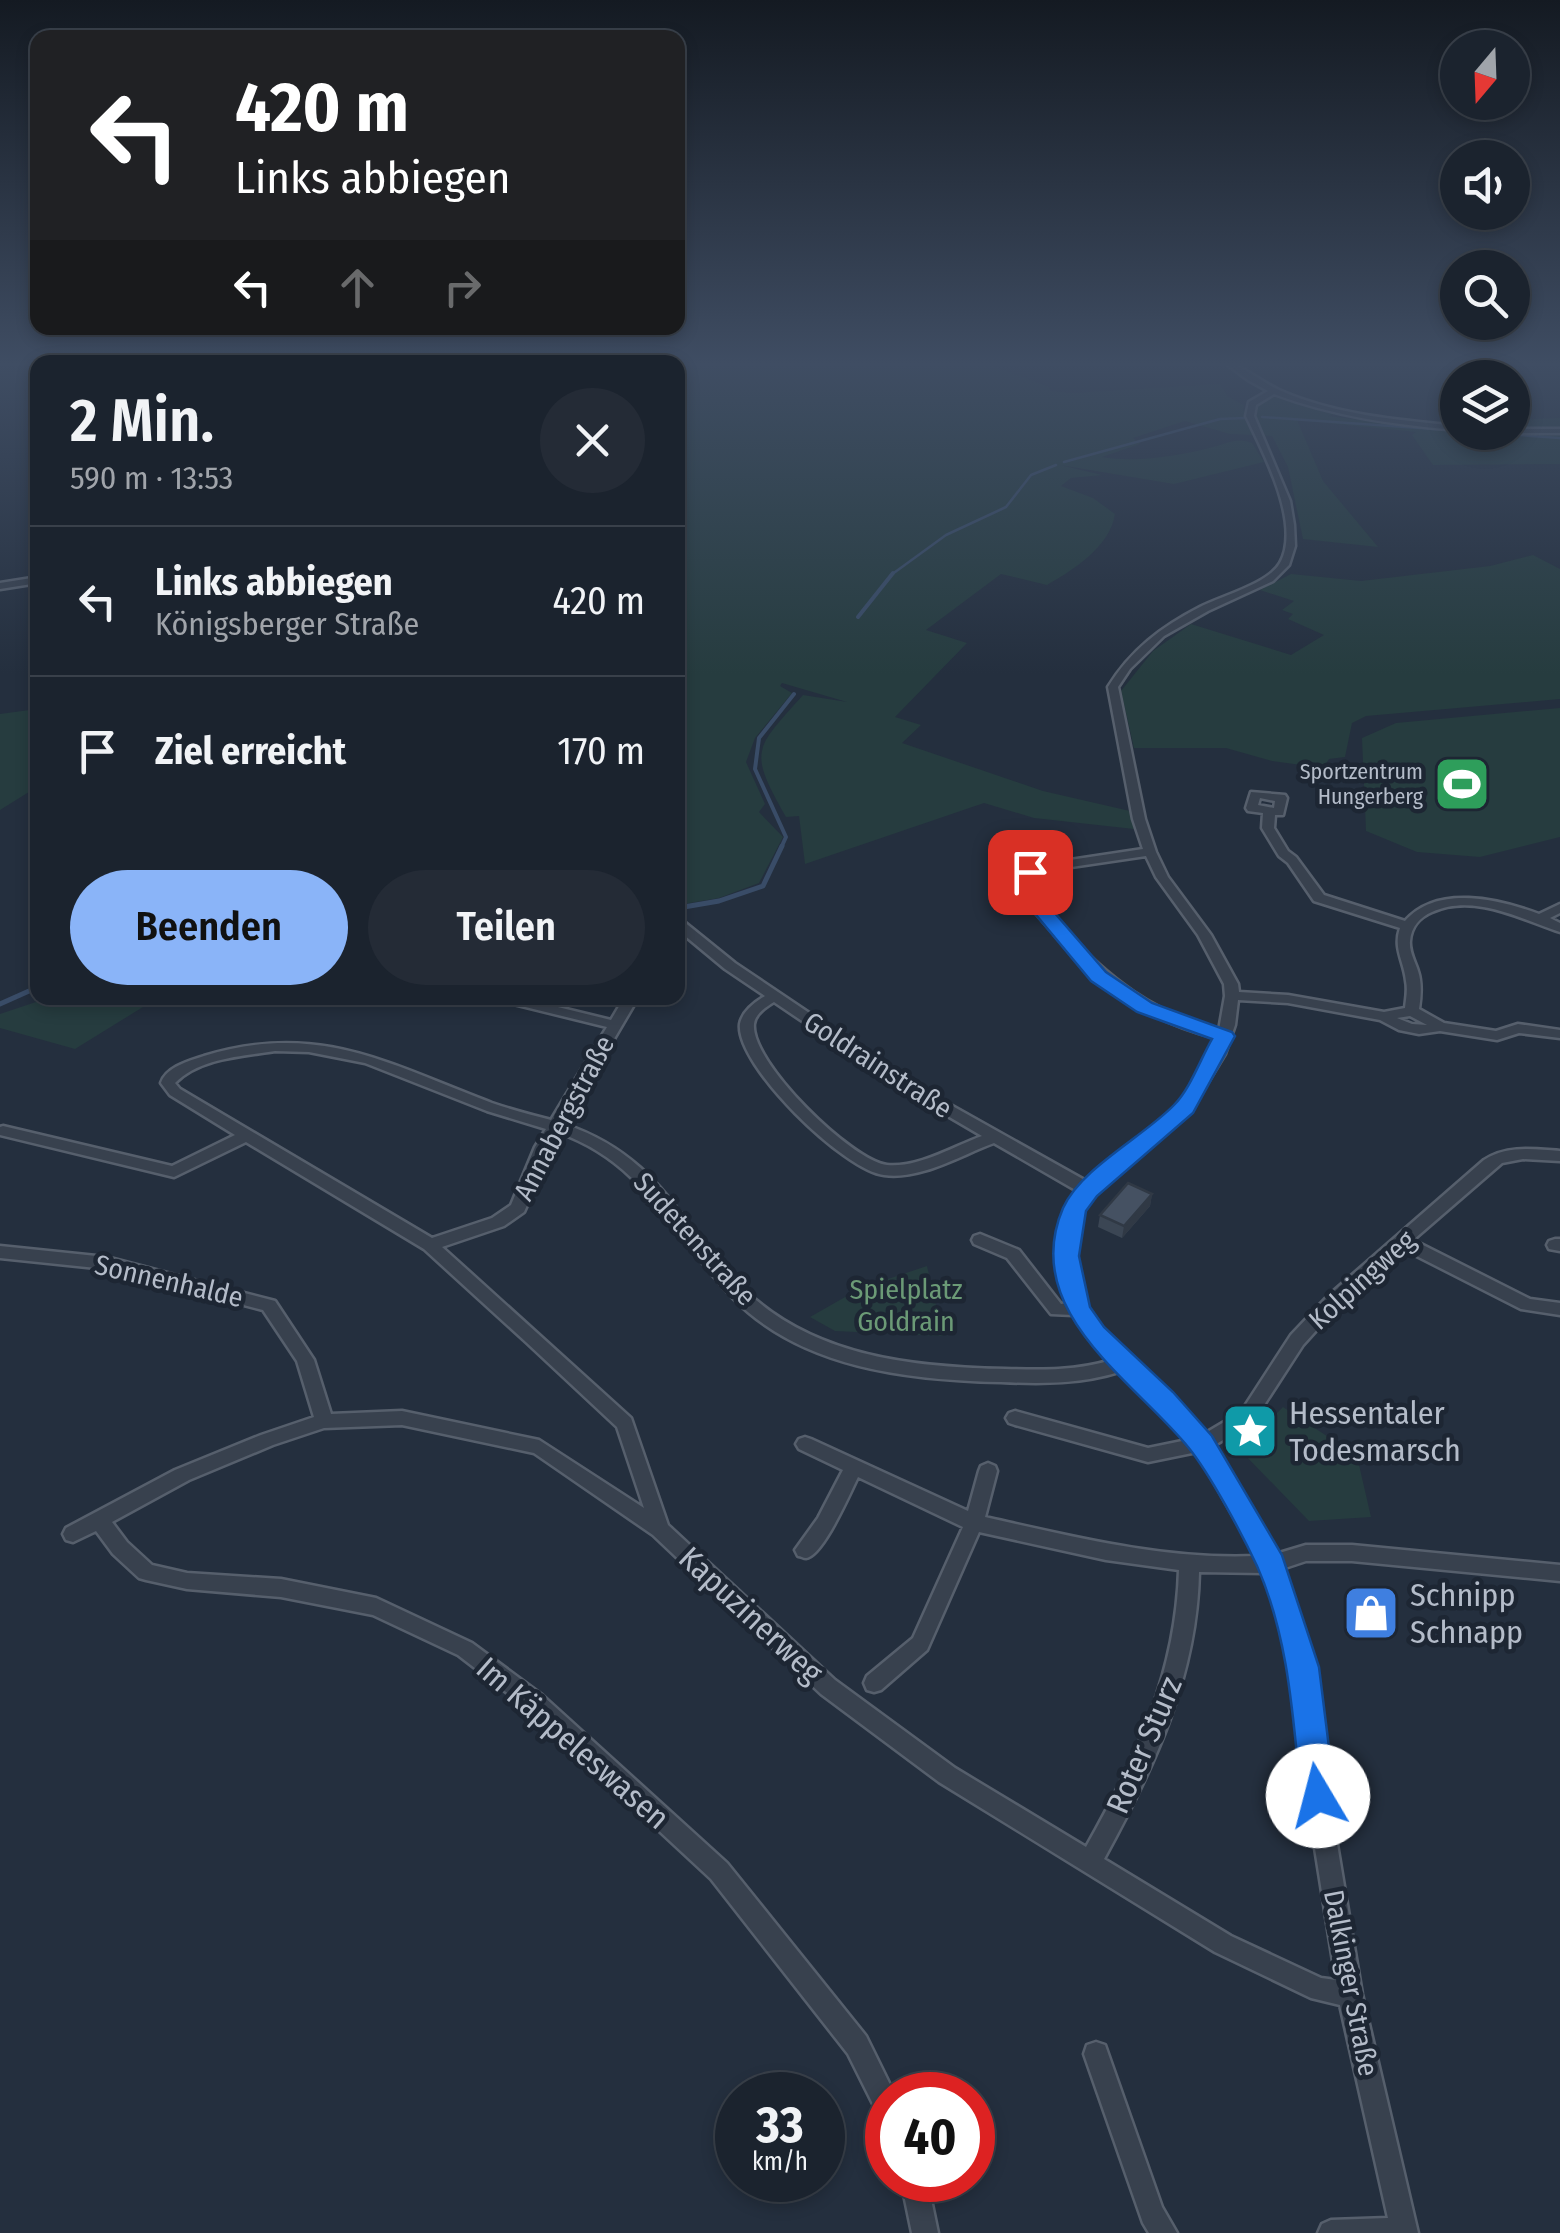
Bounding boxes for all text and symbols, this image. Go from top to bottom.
north arrow [1440,30,1530,120]
map controls [1440,30,1530,450]
text: 420 m [235,66,409,150]
icon: left [70,70,200,200]
button: sound [1440,140,1530,230]
text: Links abbiegen [235,151,510,205]
button: search [1440,250,1530,340]
icon: left [225,260,280,315]
icon: ahead [330,260,385,315]
icon: right [435,260,490,315]
button: layers [1440,360,1530,450]
text: 2 Min. [70,385,214,457]
button: close [540,388,645,493]
text: 590 m · 13:53 [70,459,233,497]
text: Links abbiegen [155,559,393,605]
icon: left [70,574,125,629]
text: 420 m [552,578,645,624]
text: Königsberger Straße [155,605,419,643]
icon: arrive [70,724,125,779]
text: Ziel erreicht [155,728,346,774]
text: 170 m [557,728,645,774]
sports icon: Sportzentrum Hungerberg [1432,754,1492,814]
place label: Sportzentrum Hungerberg [1300,758,1424,810]
pin [988,830,1073,915]
icon: arrive [1003,845,1058,900]
button: Beenden [70,870,348,985]
button: Teilen [368,870,645,985]
street label: Goldrainstraße [798,1005,958,1125]
street label: Annabergstraße [507,1030,621,1206]
street label: Sudetenstraße [627,1166,763,1312]
street label: Kolpingweg [1302,1223,1423,1336]
street label: Sonnenhalde [92,1248,246,1314]
park label: Spielplatz Goldrain [849,1273,963,1338]
place label: Hessentaler Todesmarsch [1289,1394,1461,1469]
place icon: Hessentaler Todesmarsch [1220,1401,1280,1461]
street label: Kapuzinerweg [671,1539,831,1691]
place label: Schnipp Schnapp [1410,1576,1523,1651]
shop icon: Schnipp Schnapp [1341,1583,1401,1643]
street label: Im Käppeleswasen [469,1649,677,1837]
street label: Roter Sturz [1098,1671,1190,1819]
position arrow [1266,1744,1370,1848]
street label: Dalkinger Straße [1317,1887,1385,2079]
speed limit sign: 40 [865,2072,995,2202]
text: 33 [756,2095,804,2155]
text: km/h [752,2147,808,2177]

